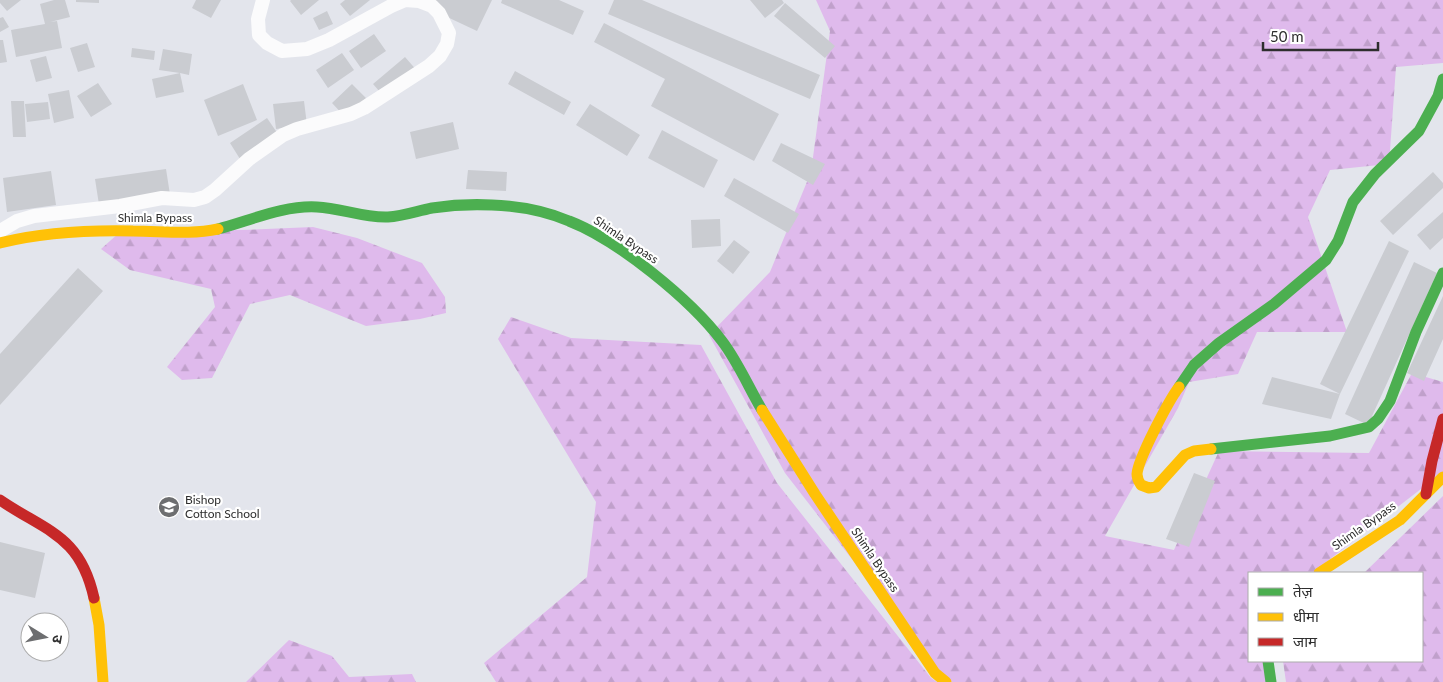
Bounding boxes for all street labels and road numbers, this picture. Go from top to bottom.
street label: Shimla Bypass [118,210,192,225]
street label: Shimla Bypass [591,213,661,267]
street label: Shimla Bypass [1329,498,1399,553]
street label: Shimla Bypass [848,525,902,595]

